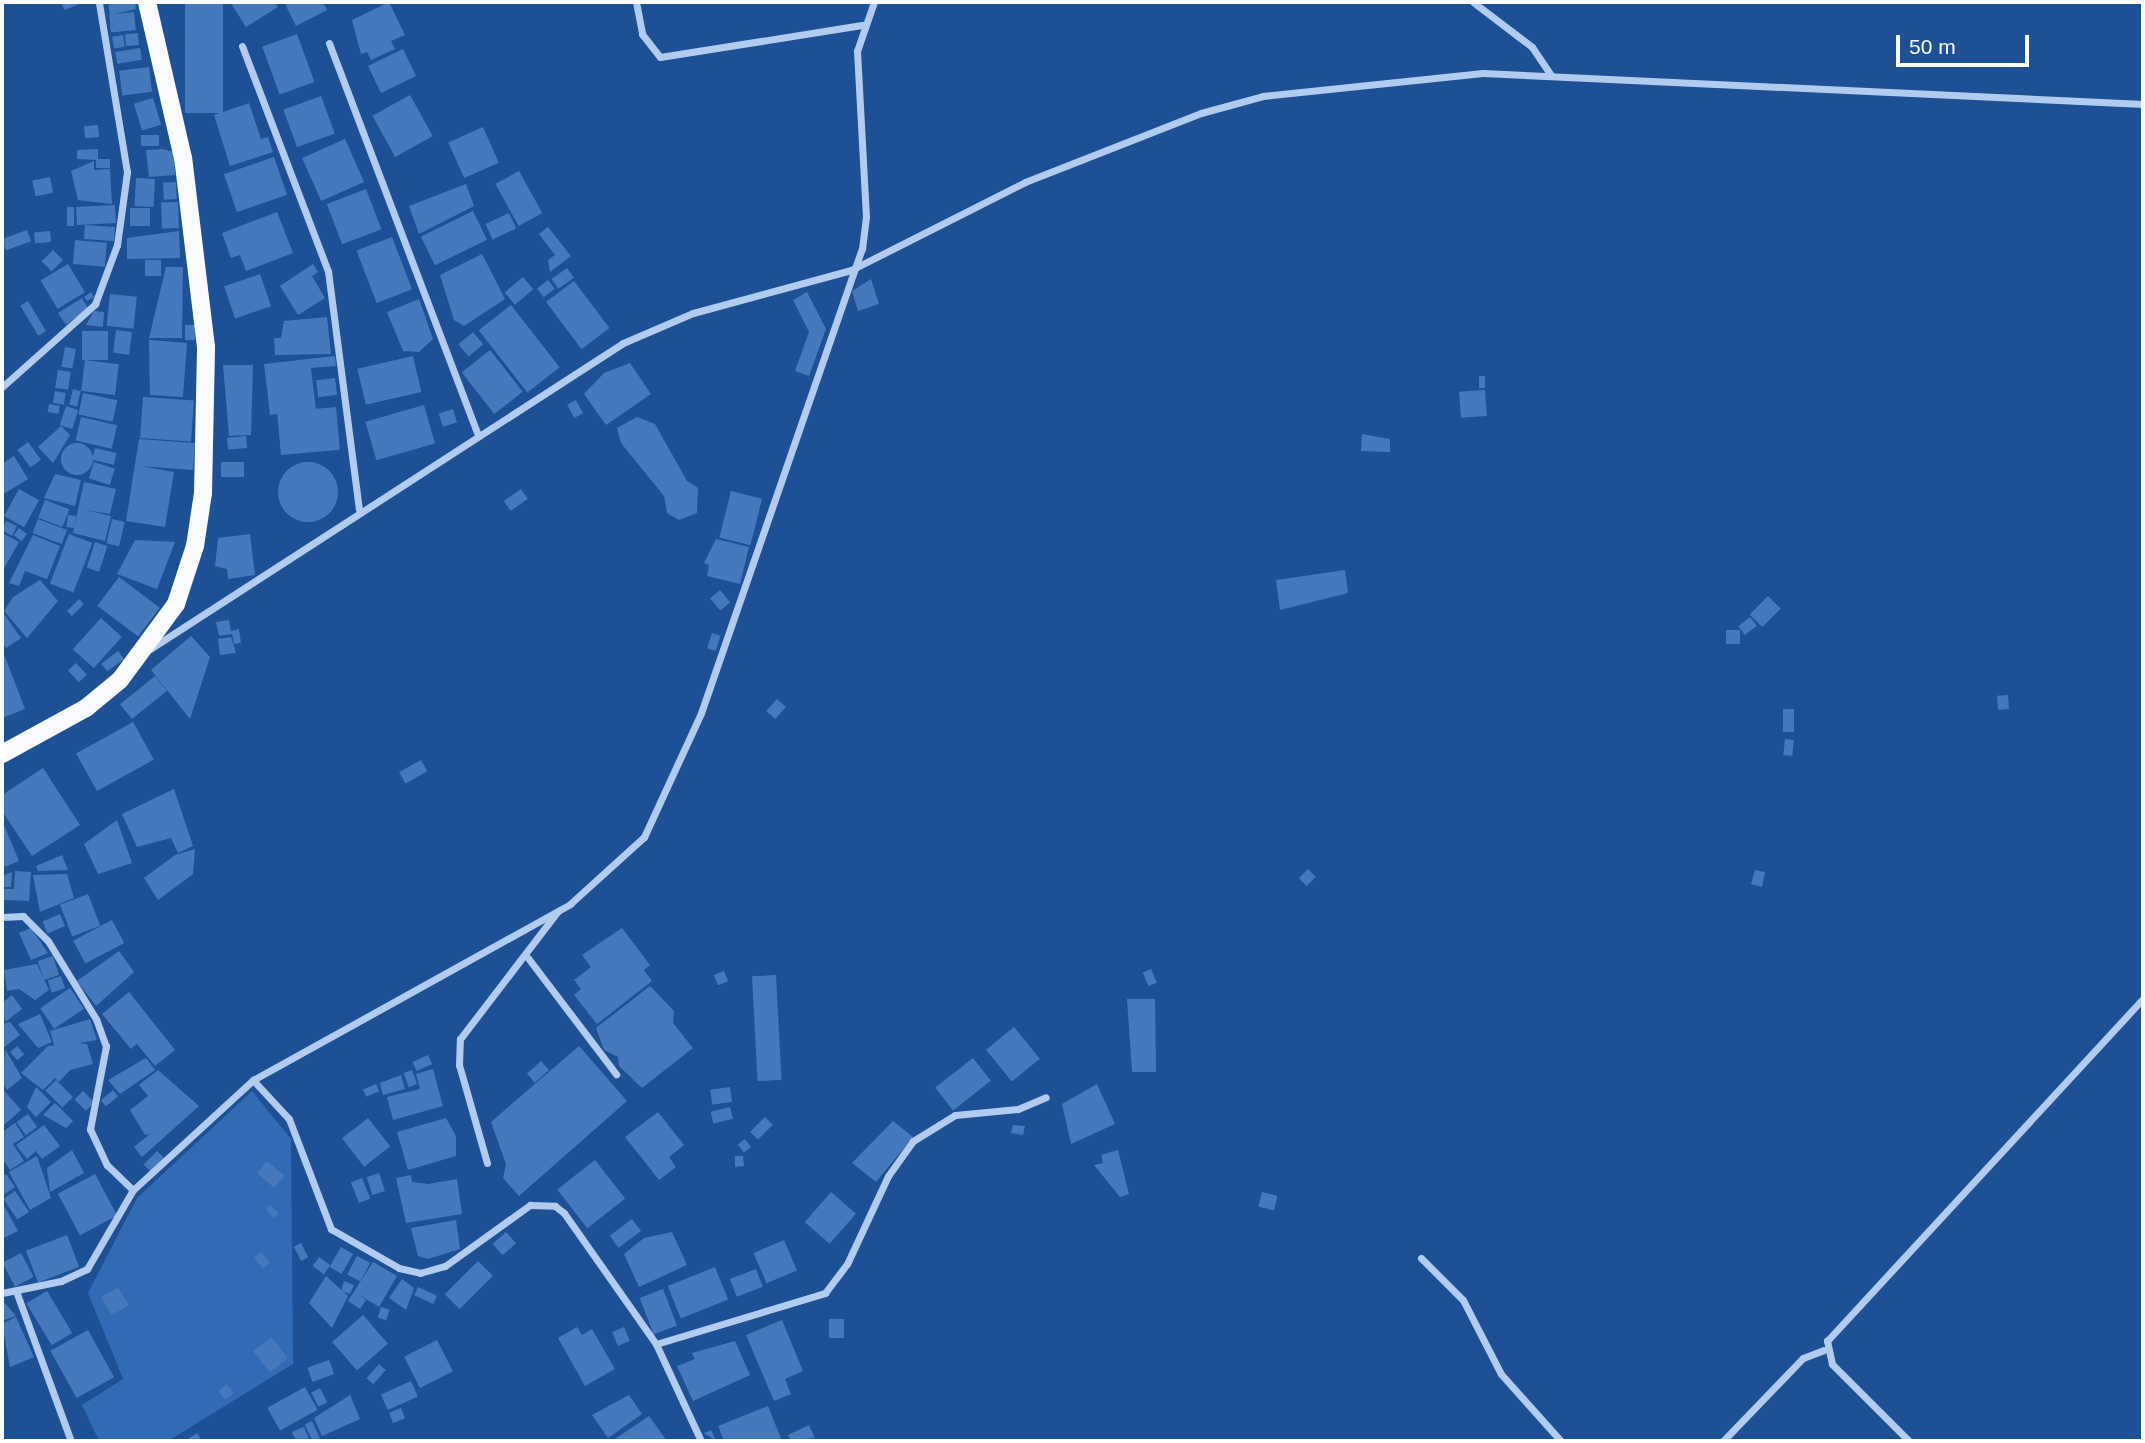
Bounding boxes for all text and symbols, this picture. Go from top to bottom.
scale bar [1900,21,2033,65]
text: 50 m [1909,35,1956,58]

